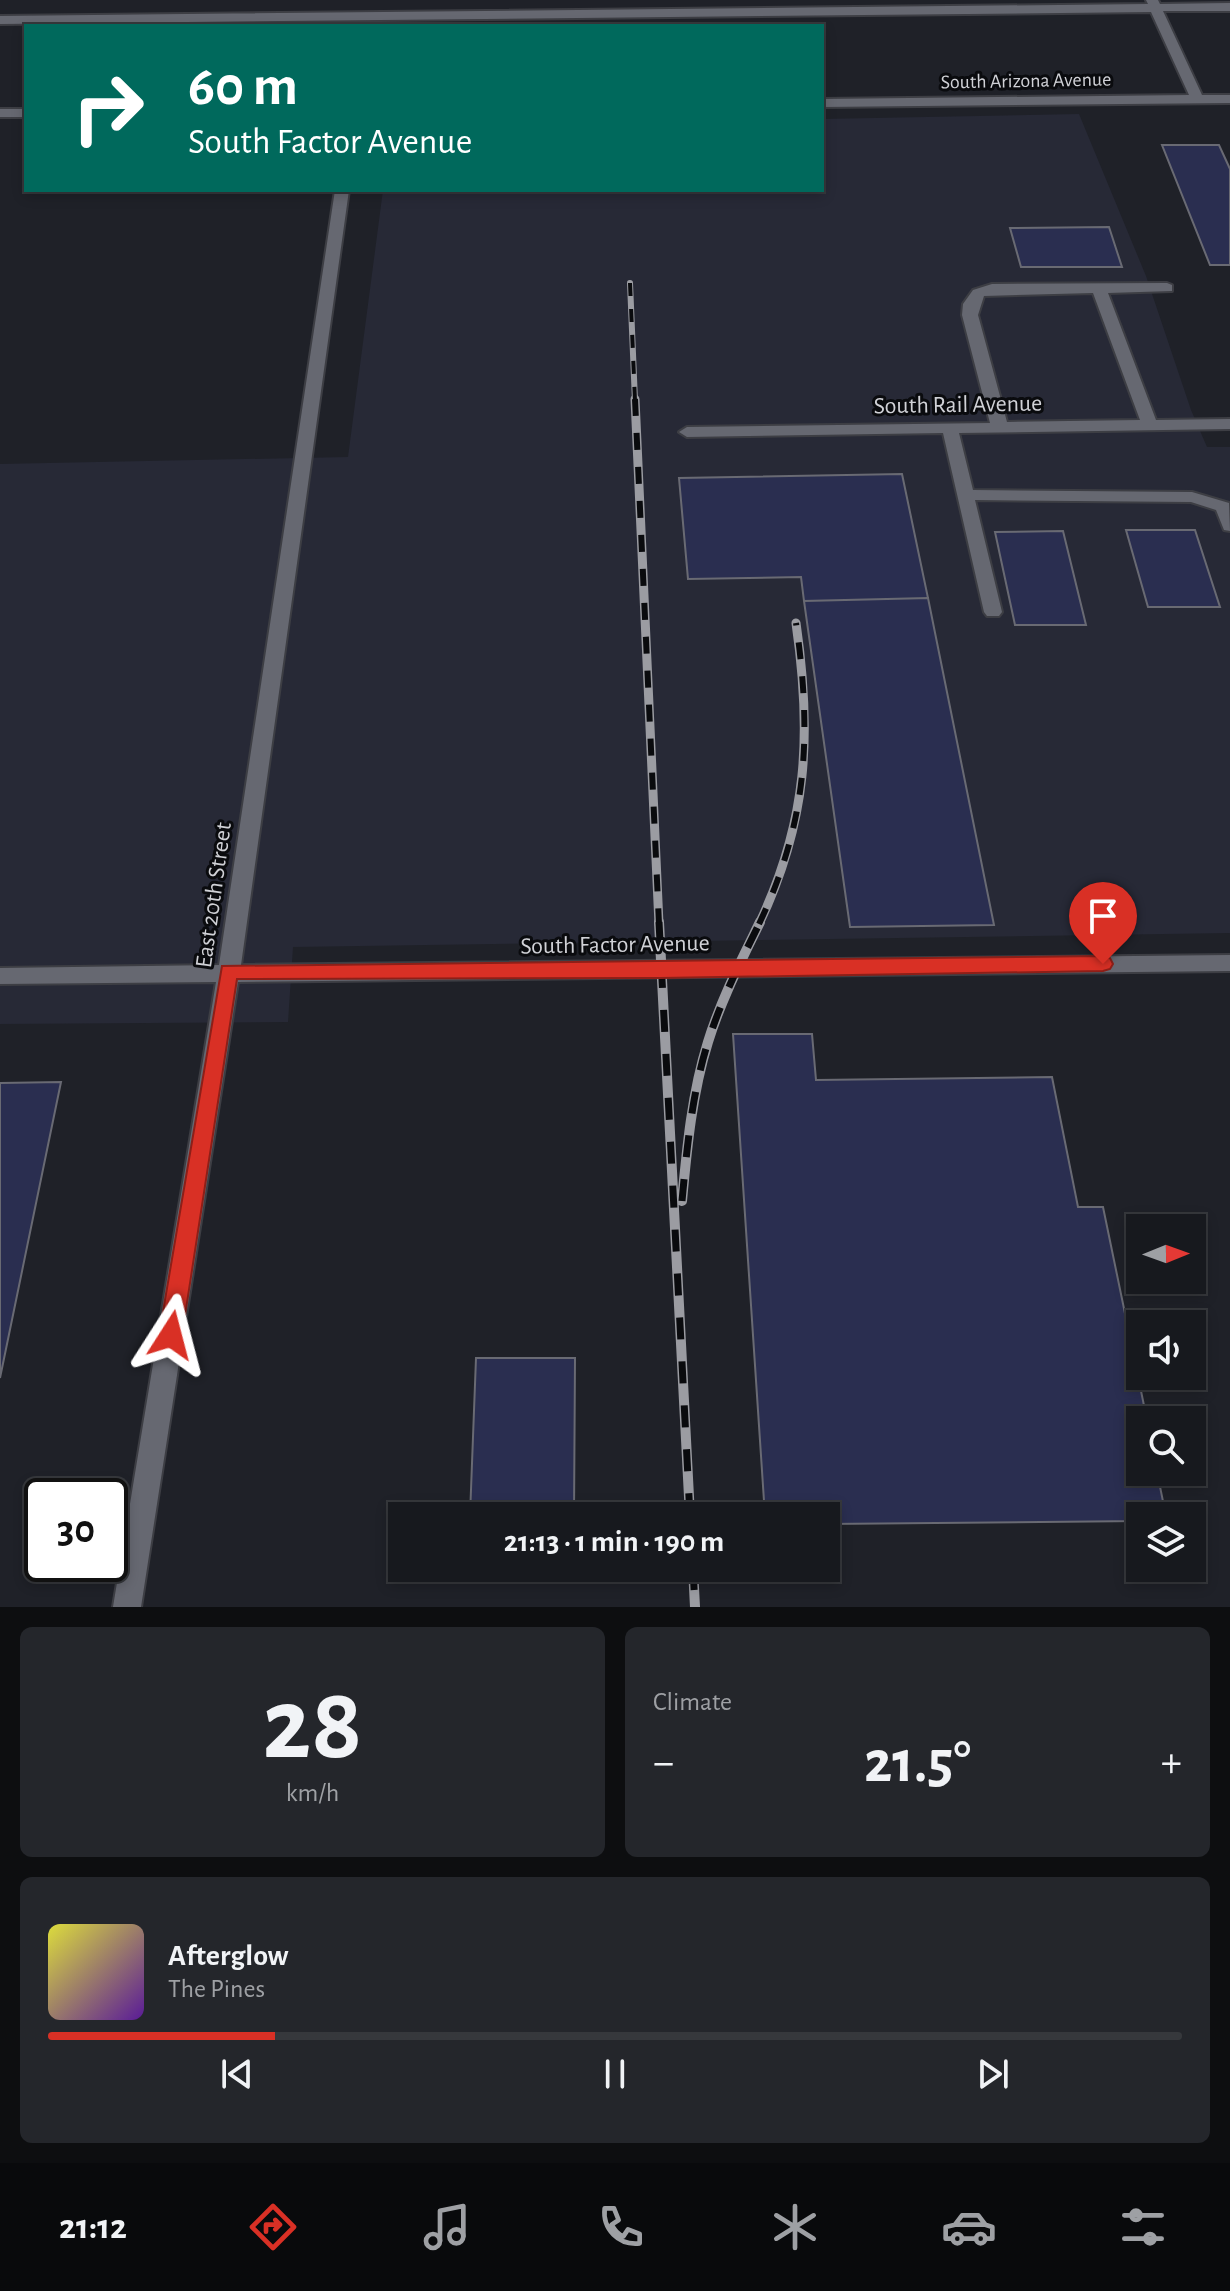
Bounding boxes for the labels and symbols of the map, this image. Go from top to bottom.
street label: South Arizona Avenue [941,70,1111,92]
street label: South Rail Avenue [874,392,1042,418]
street label: East 20th Street [192,820,236,970]
pin [1069,882,1137,964]
street label: South Factor Avenue [520,931,710,959]
north arrow [1126,1214,1206,1294]
position arrow [129,1293,213,1377]
speed limit sign: 30 [24,1478,128,1582]

